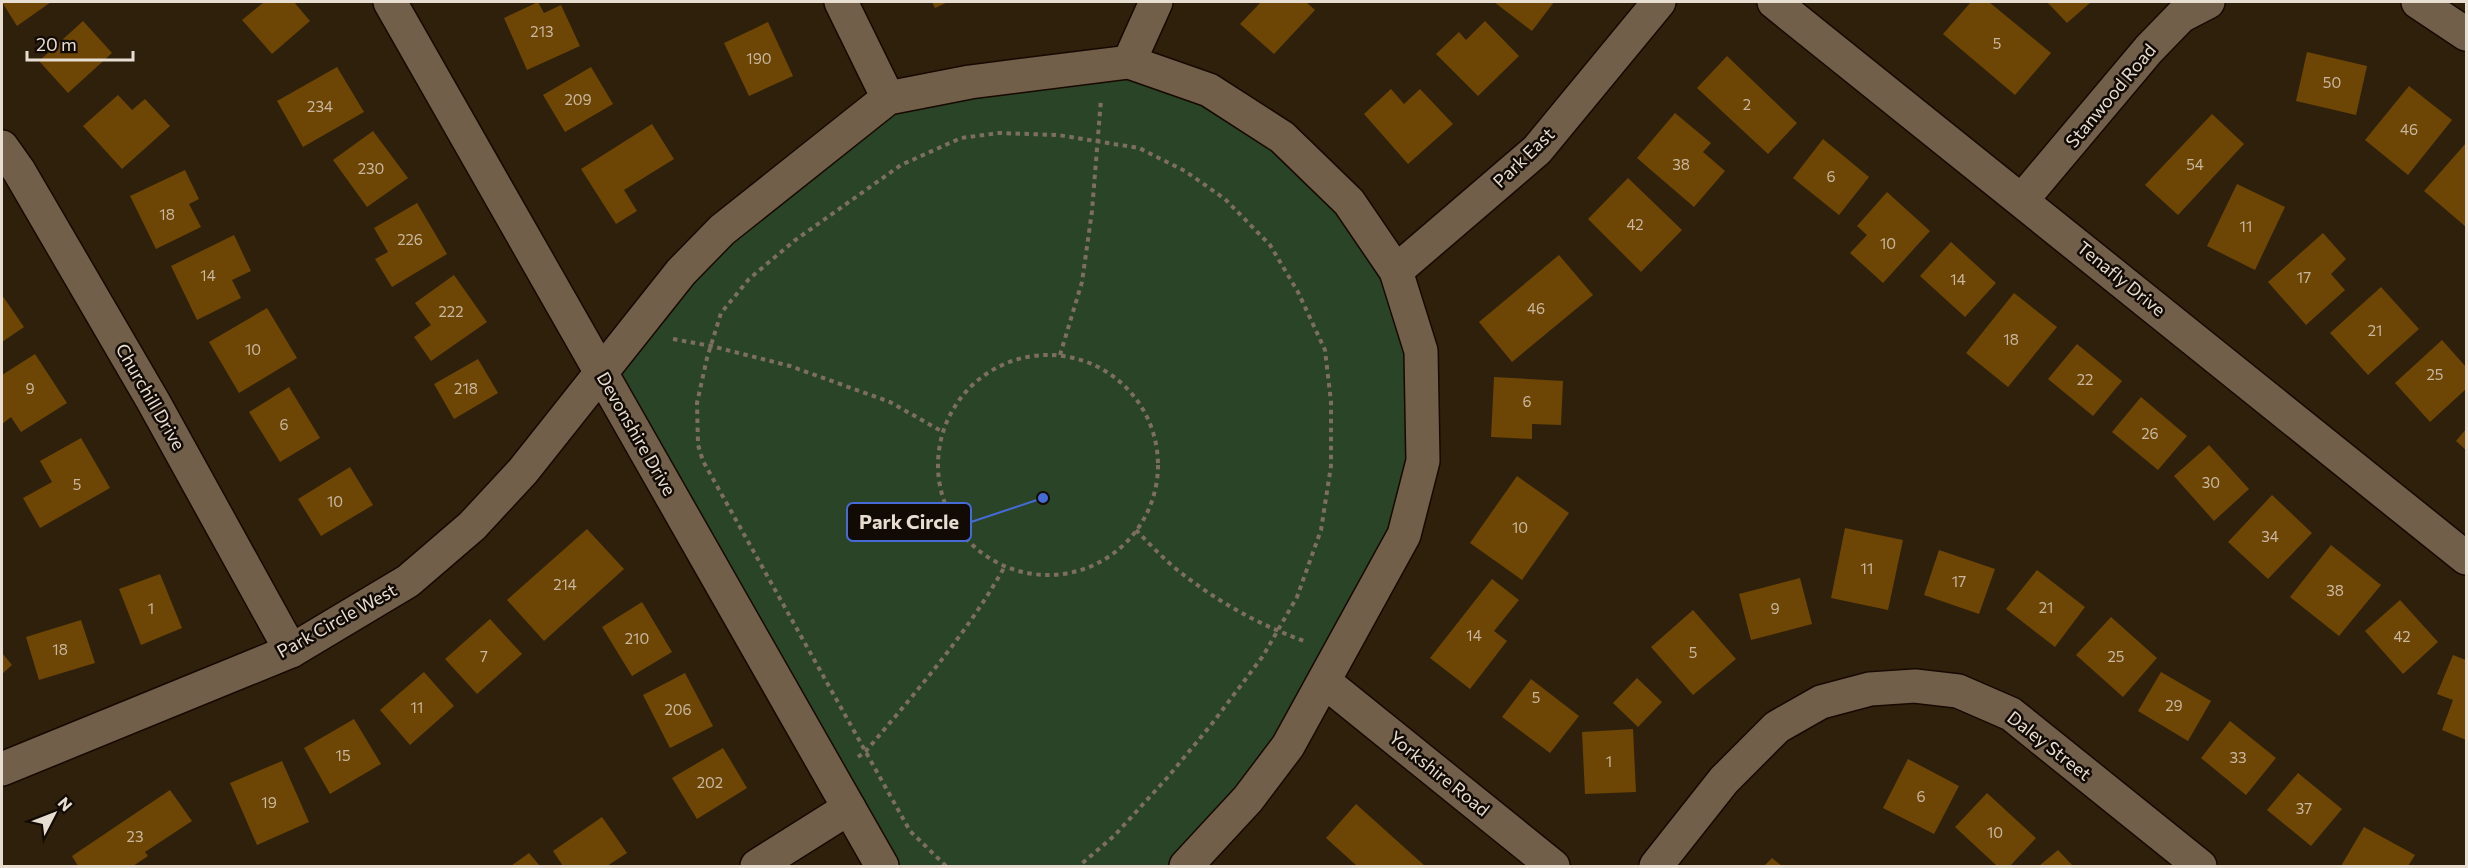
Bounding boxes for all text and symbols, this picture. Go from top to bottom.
house number: 213 [530,22,554,40]
scale bar [27,24,134,62]
text: 20 m [36,33,77,55]
house number: 5 [1993,34,2001,52]
street label: Stanwood Road [2060,39,2160,152]
house number: 190 [746,49,772,67]
house number: 50 [2323,73,2341,91]
house number: 209 [564,90,592,108]
house number: 2 [1743,95,1751,113]
house number: 234 [307,97,333,115]
house number: 46 [2400,120,2418,138]
street label: Park East [1488,123,1559,192]
house number: 38 [1672,155,1690,173]
house number: 54 [2186,155,2204,173]
house number: 230 [358,159,384,177]
house number: 6 [1826,167,1836,185]
house number: 18 [159,205,175,223]
house number: 42 [1626,215,1644,233]
house number: 11 [2240,217,2252,235]
house number: 226 [397,230,423,248]
house number: 10 [1880,234,1896,252]
street label: Tenafly Drive [2073,236,2170,321]
house number: 14 [200,266,216,284]
house number: 17 [2297,268,2311,286]
house number: 14 [1950,270,1966,288]
house number: 46 [1527,299,1545,317]
house number: 222 [439,302,463,320]
house number: 21 [2368,321,2382,339]
house number: 18 [2003,330,2019,348]
street label: Churchill Drive [111,339,190,454]
house number: 10 [245,340,261,358]
house number: 25 [2427,365,2443,383]
street label: Devonshire Drive [593,368,681,499]
house number: 22 [2077,370,2093,388]
house number: 9 [25,379,35,397]
house number: 218 [454,379,478,397]
house number: 6 [1522,392,1532,410]
house number: 6 [279,415,289,433]
house number: 26 [2141,424,2159,442]
house number: 30 [2202,473,2220,491]
house number: 5 [73,475,81,493]
house number: 10 [327,492,343,510]
callout: Park Circle [847,503,971,541]
text: Park Circle [859,509,959,533]
house number: 10 [1512,518,1528,536]
house number: 34 [2261,527,2279,545]
house number: 11 [1861,559,1873,577]
house number: 17 [1952,572,1966,590]
house number: 214 [553,575,577,593]
street label: Park Circle West [273,578,400,662]
house number: 38 [2326,581,2344,599]
house number: 21 [2039,598,2053,616]
house number: 1 [148,599,154,617]
house number: 9 [1770,599,1780,617]
house number: 14 [1466,626,1482,644]
house number: 42 [2393,627,2411,645]
house number: 210 [625,629,649,647]
house number: 18 [52,640,68,658]
house number: 5 [1689,643,1697,661]
house number: 7 [480,647,488,665]
house number: 25 [2108,647,2124,665]
house number: 5 [1532,688,1540,706]
house number: 29 [2165,696,2183,714]
house number: 11 [411,698,423,716]
house number: 206 [664,700,692,718]
street label: Daley Street [2003,706,2096,785]
street label: Yorkshire Road [1385,726,1494,820]
house number: 15 [335,746,351,764]
house number: 33 [2229,748,2247,766]
house number: 1 [1606,752,1612,770]
house number: 202 [697,773,723,791]
north arrow [24,784,84,844]
house number: 6 [1916,787,1926,805]
text: N [54,793,77,814]
house number: 19 [261,793,277,811]
house number: 37 [2296,799,2312,817]
house number: 10 [1987,823,2003,841]
house number: 23 [127,827,143,845]

